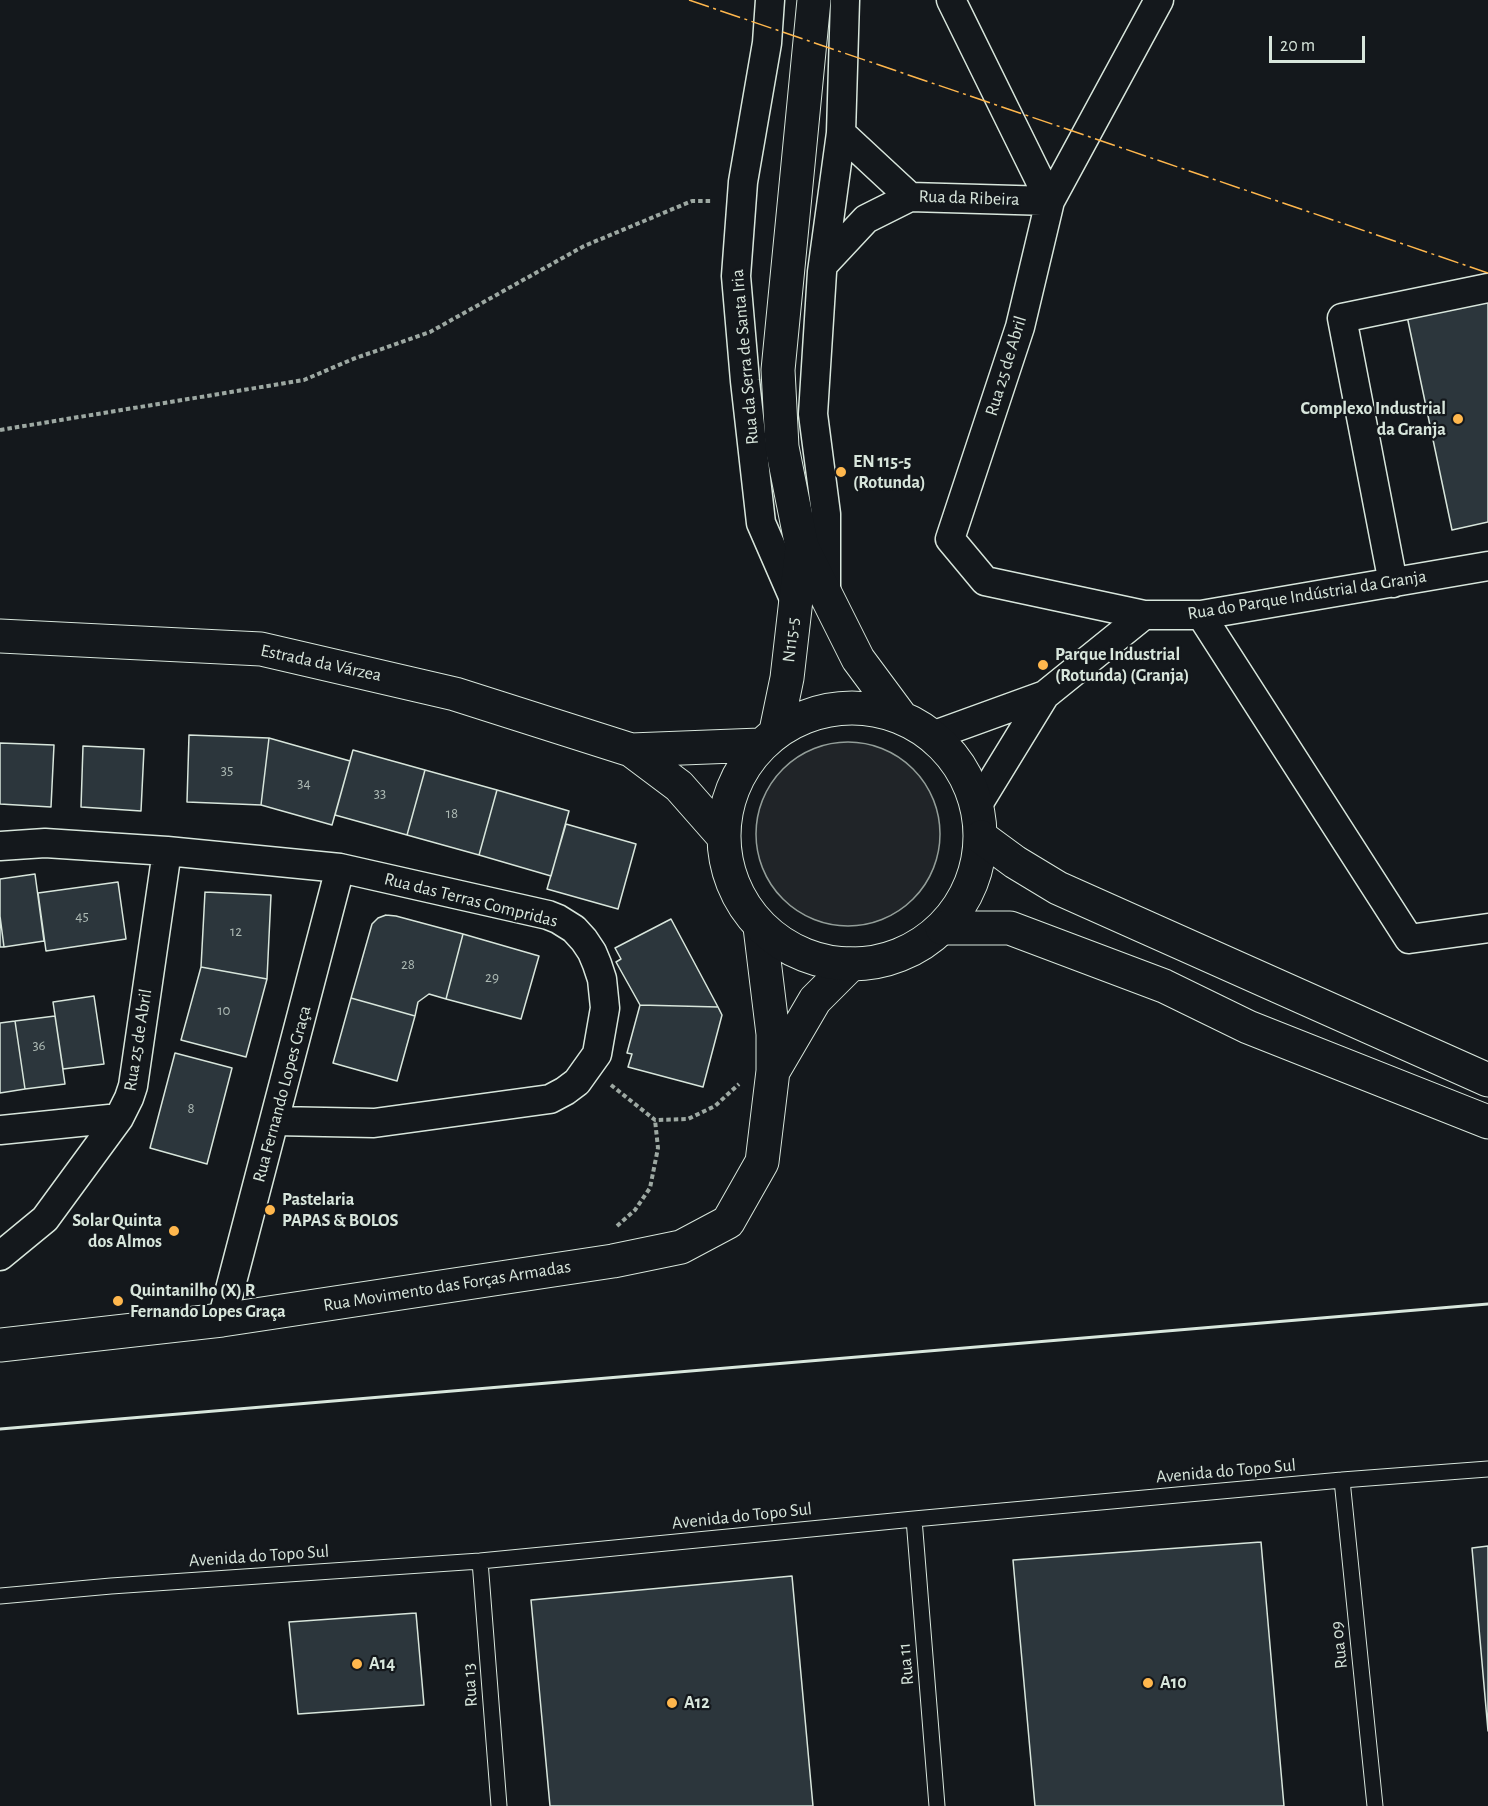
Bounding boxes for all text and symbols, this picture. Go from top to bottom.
scale bar [1272,24,1368,62]
text: 20 m [1280,37,1315,55]
street label: Rua da Ribeira [918,185,1020,211]
street label: Rua da Serra de Santa Iria [727,268,763,446]
street label: Rua 25 de Abril [981,313,1031,419]
place label: Complexo Industrial da Granja [1301,398,1446,440]
marker: Complexo Industrial da Granja [1451,412,1465,426]
place label: EN 115-5 (Rotunda) [853,451,926,494]
marker: EN 115-5 (Rotunda) [834,465,848,479]
street label: Rua do Parque Indústrial da Granja [1186,565,1428,625]
street label: N115-5 [778,616,804,664]
street label: Estrada da Várzea [259,640,383,686]
place label: Parque Industrial (Rotunda) (Granja) [1055,644,1189,686]
marker: Parque Industrial (Rotunda) (Granja) [1036,658,1050,672]
house number: 35 [221,761,233,779]
house number: 34 [297,774,311,792]
house number: 33 [374,784,386,802]
house number: 18 [446,804,458,822]
street label: Rua das Terras Compridas [382,868,560,932]
house number: 45 [75,907,89,925]
house number: 12 [230,922,242,940]
house number: 28 [401,955,415,973]
house number: 29 [485,968,499,986]
street label: Rua 25 de Abril [119,987,157,1093]
house number: 10 [217,1001,231,1019]
street label: Rua Fernando Lopes Graça [248,1003,316,1185]
house number: 36 [32,1036,46,1054]
house number: 8 [187,1099,195,1117]
place label: Pastelaria PAPAS & BOLOS [282,1189,398,1232]
marker: Pastelaria PAPAS & BOLOS [263,1203,277,1217]
place label: Solar Quinta dos Almos [72,1210,162,1252]
marker: Solar Quinta dos Almos [167,1224,181,1238]
street label: Rua Movimento das Forças Armadas [322,1256,572,1316]
place label: Quintanilho (X) R Fernando Lopes Graça [130,1280,286,1322]
marker: Quintanilho (X) R Fernando Lopes Graça [111,1294,125,1308]
street label: Avenida do Topo Sul [1155,1454,1297,1488]
street label: Avenida do Topo Sul [671,1498,813,1534]
street label: Avenida do Topo Sul [188,1540,330,1572]
street label: Rua 09 [1326,1620,1352,1670]
street label: Rua 11 [893,1642,919,1686]
place label: A14 [369,1653,395,1675]
marker: A14 [350,1657,364,1671]
street label: Rua 13 [458,1662,482,1708]
place label: A10 [1160,1672,1187,1694]
marker: A10 [1141,1676,1155,1690]
place label: A12 [684,1692,710,1714]
marker: A12 [665,1696,679,1710]

